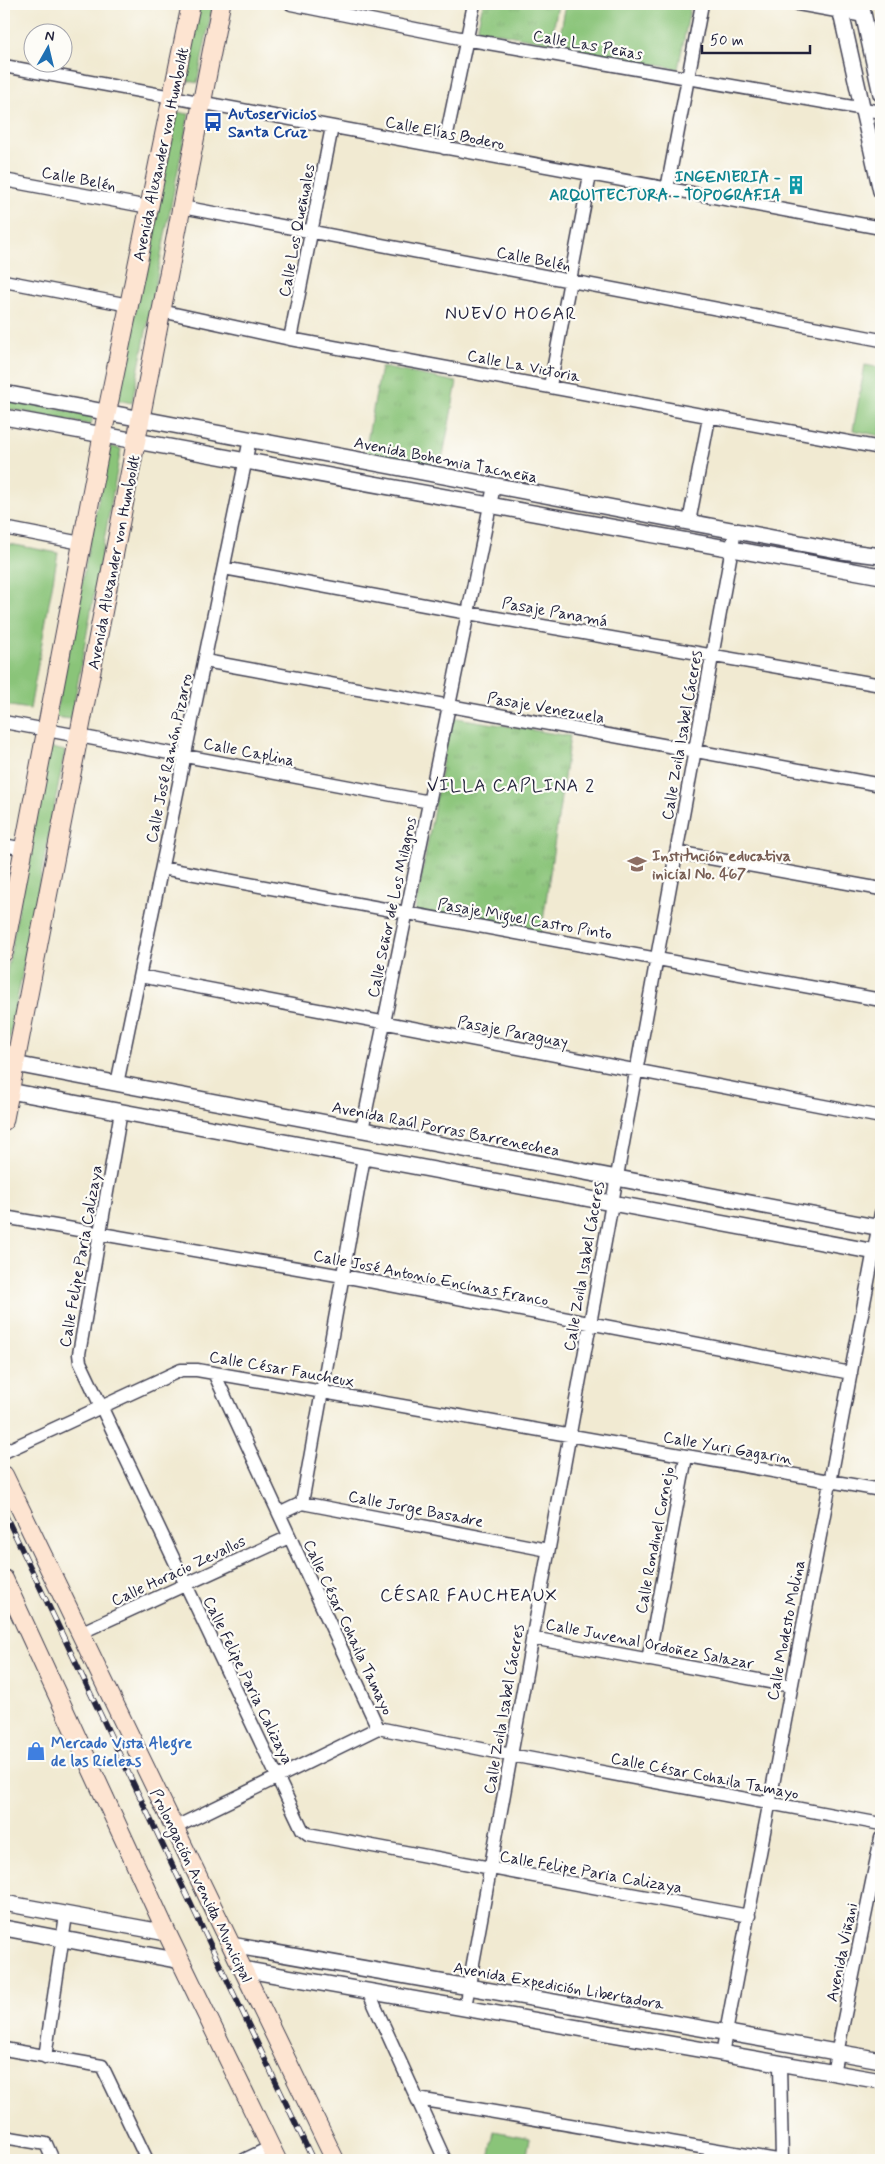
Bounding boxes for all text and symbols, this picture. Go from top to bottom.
north arrow [22,22,72,72]
scale bar [702,22,810,54]
street label: Calle Las Peñas [531,25,644,65]
text: N [44,27,56,46]
text: 50 m [710,31,744,51]
street label: Avenida Alexander von Humboldt [129,45,194,263]
place label: Autoservicios Santa Cruz [228,104,317,143]
bus stop icon: Autoservicios Santa Cruz [202,111,224,133]
street label: Calle Elías Bodero [383,112,506,155]
street label: Calle Belén [40,162,118,197]
street label: Calle Los Queñuales [274,162,321,299]
place label: INGENIERIA - ARQUITECTURA - TOPOGRAFIA [549,167,781,206]
building icon: INGENIERIA - ARQUITECTURA - TOPOGRAFIA [785,174,807,196]
street label: Calle Belén [495,242,573,277]
district label: NUEVO HOGAR [445,302,577,326]
street label: Calle La Victoria [465,345,582,388]
street label: Avenida Bohemia Tacneña [352,432,539,489]
street label: Avenida Alexander von Humboldt [83,453,146,671]
street label: Pasaje Panamá [500,593,609,632]
street label: Calle Zoila Isabel Cáceres [657,649,708,822]
street label: Calle José Ramón Pizarro [141,671,198,845]
street label: Pasaje Venezuela [485,688,606,729]
street label: Calle Caplina [201,733,296,772]
district label: VILLA CAPLINA 2 [427,774,595,798]
street label: Calle Señor de Los Milagros [363,815,422,1000]
place label: Institución educativa inicial No. 467 [652,846,791,885]
school or university icon: Institución educativa inicial No. 467 [626,853,648,875]
street label: Pasaje Miguel Castro Pinto [436,894,614,946]
street label: Pasaje Paraguay [455,1011,570,1054]
street label: Avenida Raúl Porras Barrenechea [330,1097,561,1162]
street label: Calle Felipe Paria Calizaya [55,1163,108,1349]
street label: Calle Zoila Isabel Cáceres [559,1180,610,1353]
street label: Calle José Antonio Encinas Franco [311,1245,550,1312]
street label: Calle César Faucheux [207,1346,356,1393]
street label: Calle Yuri Gagarin [661,1427,795,1470]
street label: Calle Rondinel Cornejo [631,1465,680,1616]
street label: Calle Jorge Basadre [346,1486,485,1534]
street label: Calle Horacio Zevallos [108,1531,249,1612]
street label: Calle César Cohaila Tamayo [298,1537,398,1719]
street label: Calle Modesto Molina [763,1558,810,1702]
district label: CÉSAR FAUCHEAUX [380,1584,558,1608]
street label: Calle Felipe Paria Calizaya [198,1593,298,1768]
street label: Calle Juvenal Ordoñez Salazar [544,1614,756,1675]
street label: Calle Zoila Isabel Cáceres [479,1623,530,1796]
place label: Mercado Vista Alegre de las Rieleas [51,1733,192,1772]
shop icon: Mercado Vista Alegre de las Rieleas [25,1740,47,1762]
street label: Calle César Cohaila Tamayo [609,1748,801,1805]
street label: Prolongación Avenida Municipal [144,1785,257,1986]
street label: Calle Felipe Paria Calizaya [498,1846,684,1899]
street label: Avenida Viñani [822,1901,863,2004]
street label: Avenida Expedición Libertadora [452,1958,666,2015]

